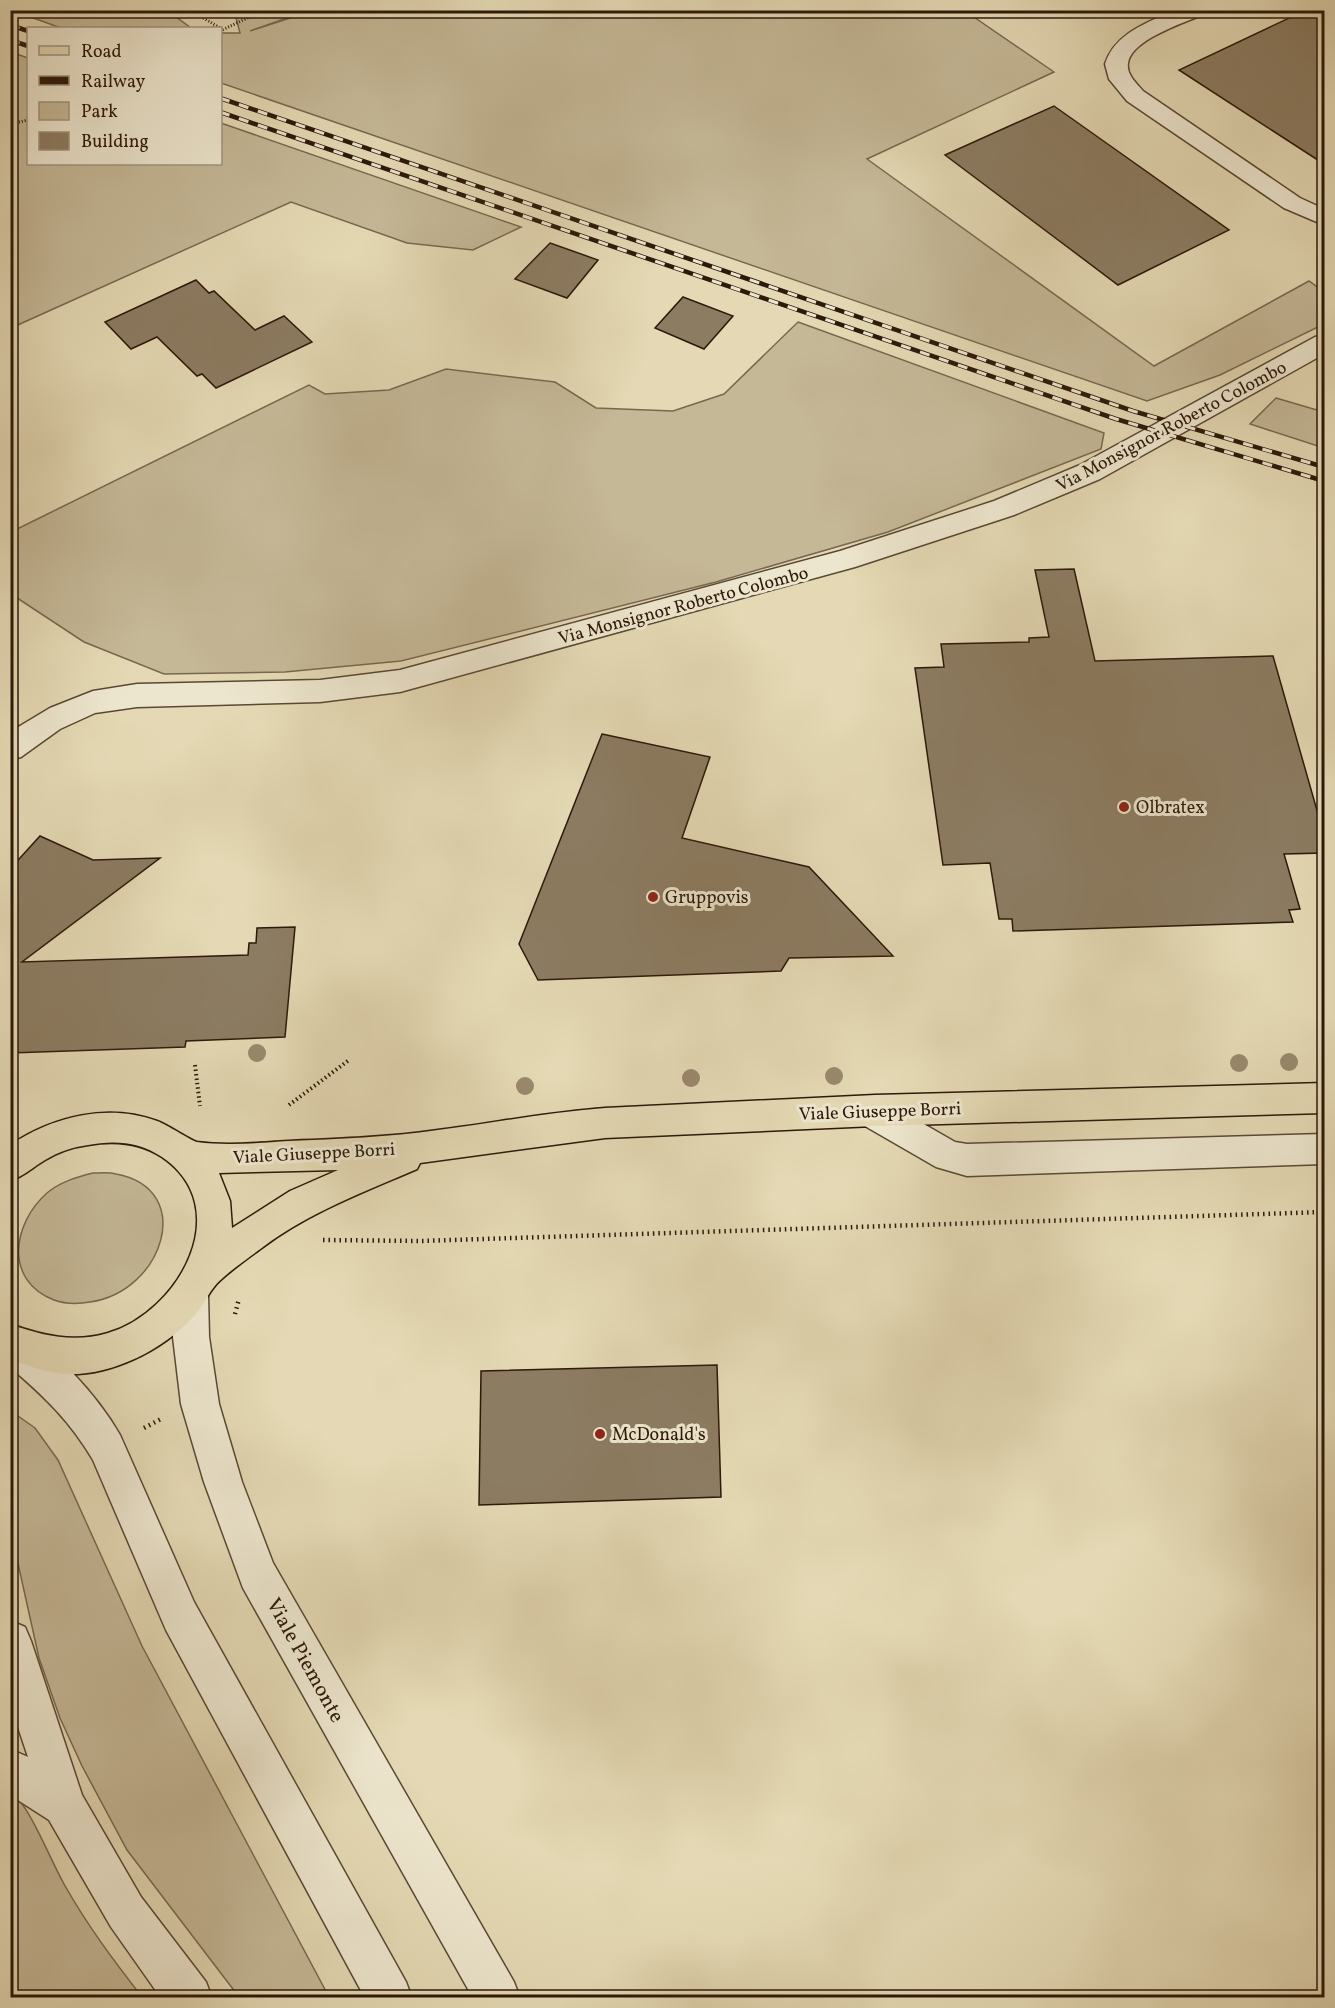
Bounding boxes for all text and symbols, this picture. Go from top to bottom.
legend [27,27,222,165]
text: Road [81,40,122,65]
text: Railway [81,70,145,95]
text: Park [81,100,118,125]
text: Building [81,130,149,155]
street label: Via Monsignor Roberto Colombo [1052,356,1291,499]
street label: Via Monsignor Roberto Colombo [556,561,811,652]
place label: Olbratex [1136,796,1205,821]
marker: Olbratex [1117,800,1131,814]
place label: Gruppovis [665,886,749,911]
marker: Gruppovis [646,890,660,904]
street label: Viale Giuseppe Borri [798,1097,962,1128]
street label: Viale Giuseppe Borri [232,1138,396,1171]
place label: McDonald's [612,1423,706,1448]
marker: McDonald's [593,1427,607,1441]
street label: Viale Piemonte [258,1593,351,1728]

